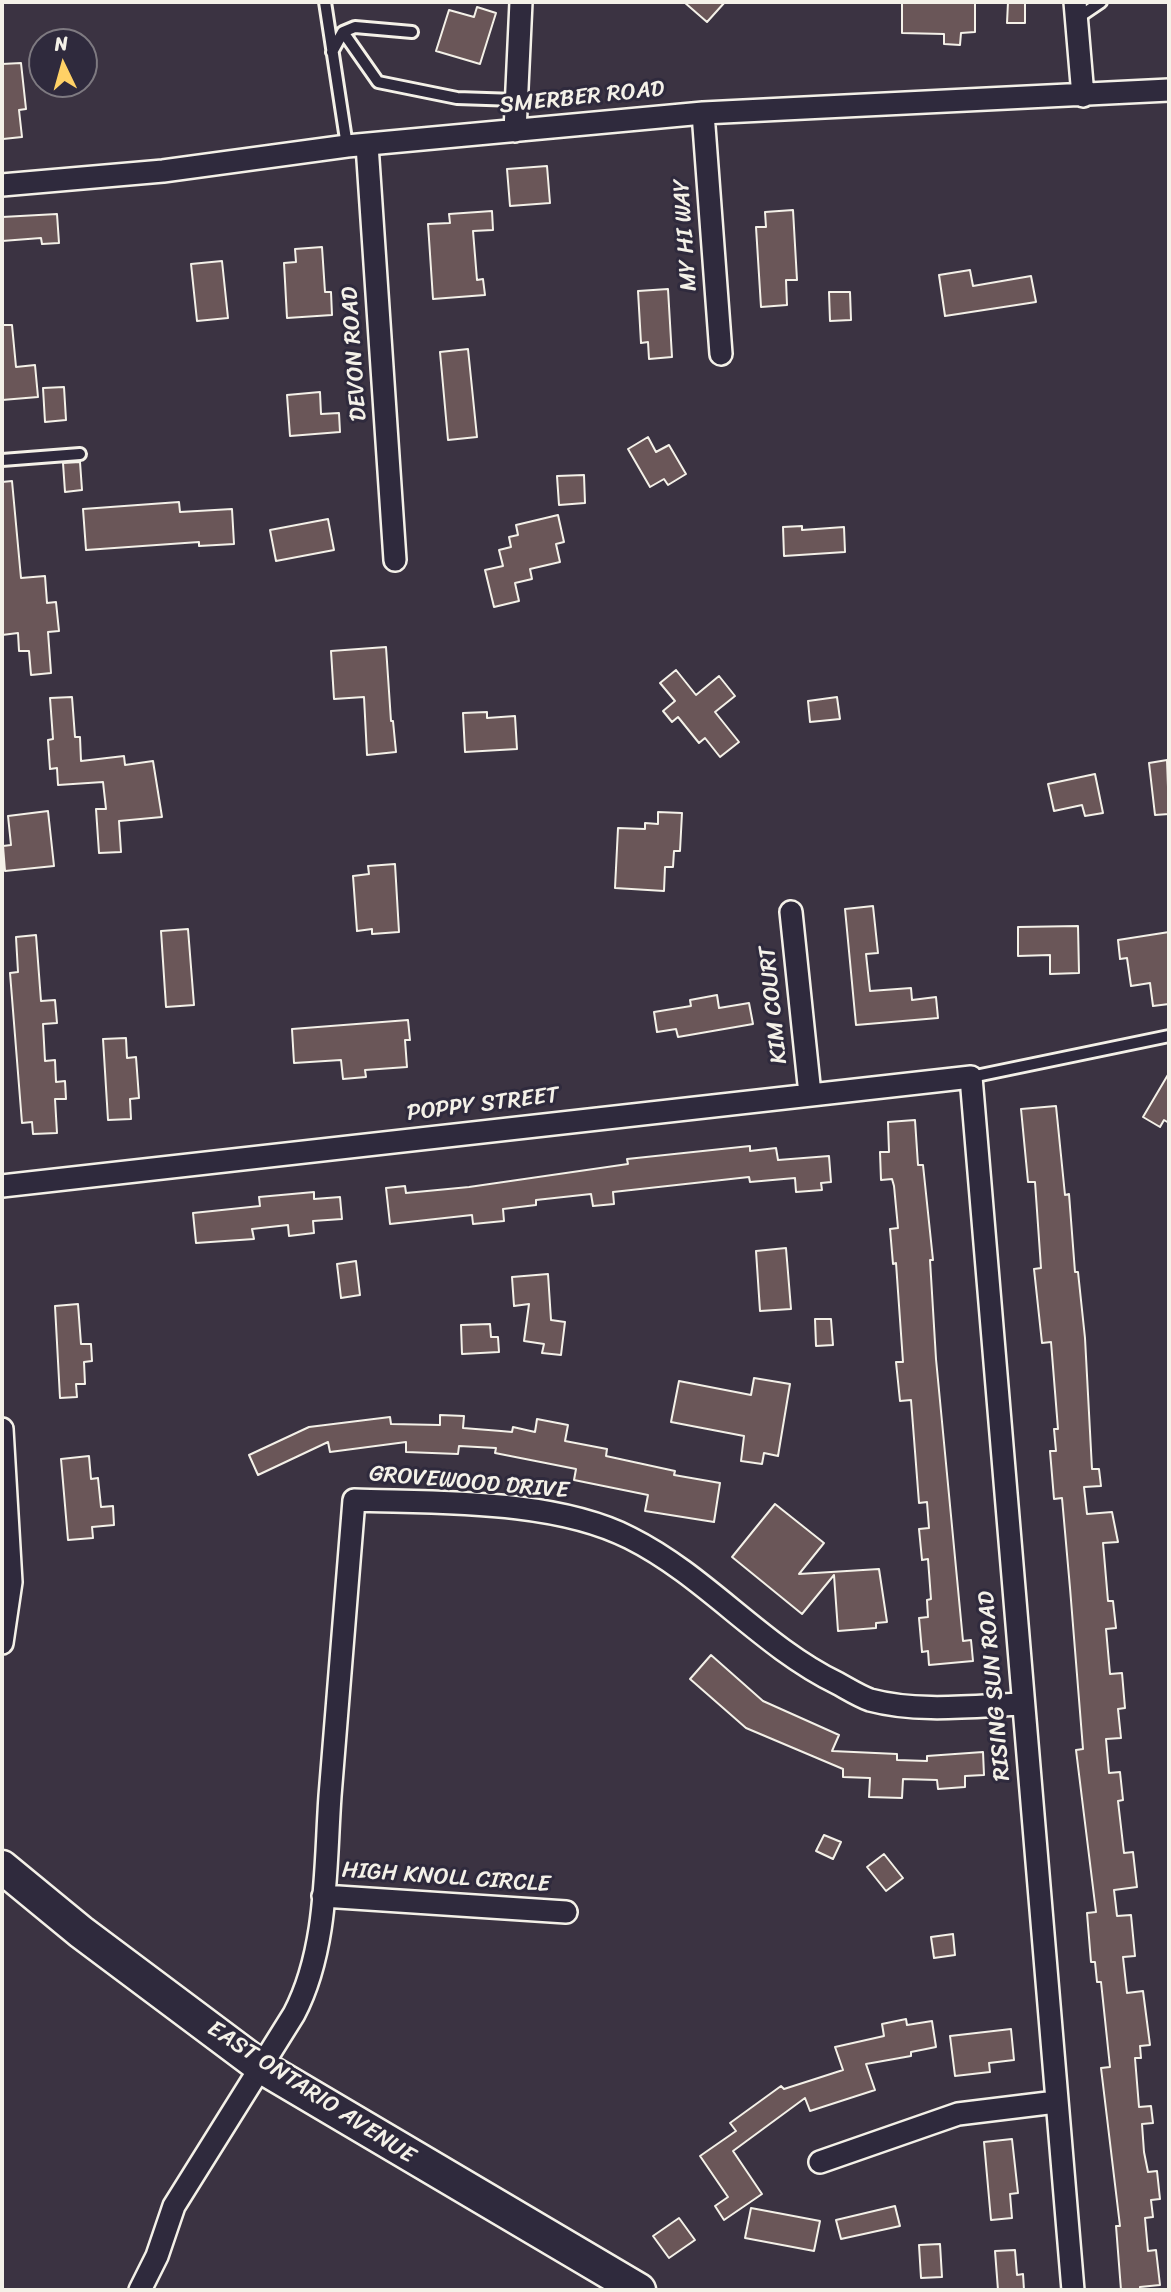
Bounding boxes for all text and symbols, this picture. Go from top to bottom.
text: N [53,27,69,61]
north arrow [28,28,98,98]
street label: SMERBER ROAD [498,76,666,120]
street label: MY HI WAY [668,178,704,292]
street label: DEVON ROAD [337,286,373,422]
street label: KIM COURT [754,945,794,1065]
street label: POPPY STREET [405,1082,561,1128]
street label: GROVEWOOD DRIVE [368,1461,570,1505]
street label: RISING SUN ROAD [973,1590,1017,1782]
street label: HIGH KNOLL CIRCLE [341,1857,551,1899]
street label: EAST ONTARIO AVENUE [202,2015,420,2171]

